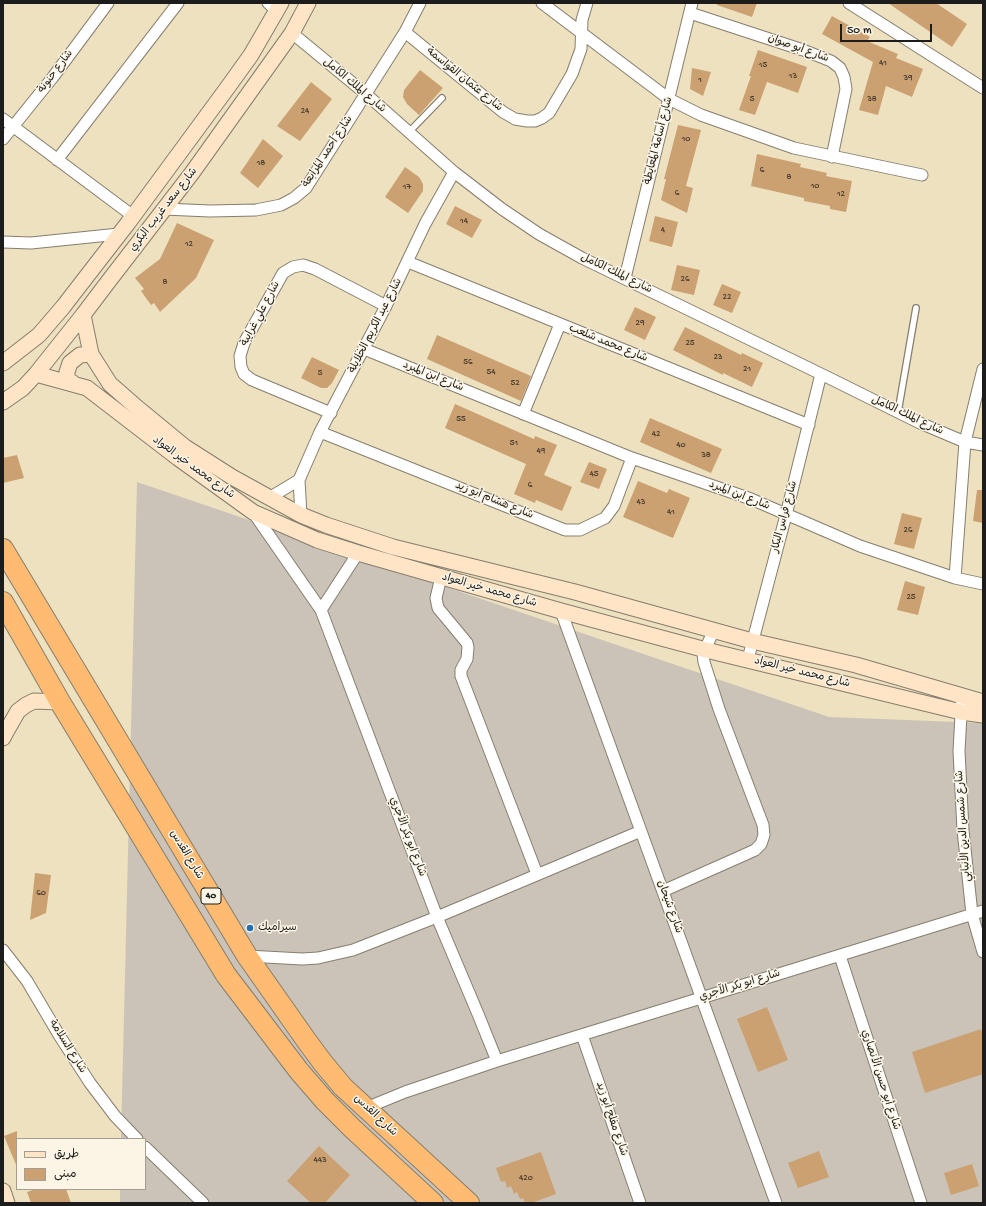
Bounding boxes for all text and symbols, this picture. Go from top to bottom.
scale bar [842,16,934,42]
text: 50 m [847,24,872,38]
street label: شارع أبو صوان [766,32,830,66]
street label: شارع عثمان القواسمة [423,45,505,115]
street label: شارع حنونة [35,48,77,96]
street label: شارع الملك الكامل [320,56,388,116]
house number: 41 [879,59,887,69]
house number: 15 [759,61,767,71]
house number: 13 [789,72,797,82]
house number: 39 [903,74,913,84]
house number: 1 [698,76,702,86]
house number: 5 [750,95,754,105]
house number: 38 [867,95,877,105]
street label: شارع أسامة المعايطة [642,96,676,186]
house number: 24 [301,107,309,117]
street label: شارع أحمد المرابعة [300,113,356,191]
house number: 10 [682,135,690,145]
house number: 18 [257,159,265,169]
street label: شارع سعد غريب البكري [127,166,201,254]
house number: 6 [760,166,764,176]
house number: 8 [787,173,791,183]
house number: 10 [811,182,819,192]
house number: 17 [403,183,411,193]
house number: 6 [675,189,679,199]
house number: 12 [837,190,845,200]
house number: 14 [460,217,468,227]
house number: 4 [661,226,665,236]
house number: 12 [185,240,193,250]
street label: شارع الملك الكامل [578,251,654,297]
house number: 26 [681,275,689,285]
street label: شارع عبد الكريم الخلايلة [346,276,406,376]
house number: 8 [163,278,167,288]
street label: شارع علي غرايبة [238,279,284,349]
house number: 22 [723,293,731,303]
house number: 29 [636,319,644,329]
street label: شارع محمد شلعب [567,322,649,366]
house number: 25 [685,339,695,349]
house number: 23 [713,353,723,363]
house number: 56 [463,358,473,368]
street label: شارع ابن المبرد [401,359,465,395]
house number: 21 [743,365,751,375]
house number: 54 [487,368,495,378]
house number: 5 [318,369,322,379]
house number: 52 [510,379,520,389]
street label: شارع الملك الكامل [869,394,945,438]
house number: 55 [456,415,466,425]
house number: 42 [652,430,660,440]
street label: شارع محمد خير العواد [149,434,237,502]
house number: 51 [510,439,518,449]
house number: 40 [676,441,686,451]
house number: 49 [537,447,545,457]
house number: 38 [701,451,711,461]
house number: 45 [590,470,598,480]
street label: شارع ابن المبرد [707,478,771,514]
street label: شارع هشام أبو زيد [453,479,535,523]
street label: شارع فراس البكار [769,480,801,554]
house number: 6 [528,481,532,491]
house number: 43 [637,498,645,508]
house number: 41 [667,508,675,518]
house number: 26 [904,526,912,536]
street label: شارع محمد خير العواد [440,571,538,611]
house number: 25 [906,593,916,603]
street label: شارع محمد خير العواد [753,655,851,691]
street label: شارع شمس الدين الأنبابي [954,770,974,882]
street label: شارع ابو بكر الآجري [386,795,428,879]
street label: شارع القدس [166,828,206,882]
street label: شارع شيحان [653,879,685,935]
road number: 40 [201,888,221,904]
house number: 60 [36,889,46,899]
place label: سيراميك [258,921,297,935]
marker: سيراميك [245,923,255,933]
street label: شارع ابو بكر الآجري [698,967,782,1005]
street label: شارع السلامة [45,1018,89,1076]
street label: شارع أبو حسن الأنصاري [858,1028,902,1132]
street label: شارع مفلح أبو زيد [592,1080,630,1158]
street label: شارع القدس [350,1092,400,1140]
legend [16,1138,146,1190]
text: طريق [54,1148,79,1162]
house number: 443 [313,1156,327,1166]
text: مبنى [54,1168,77,1182]
house number: 420 [519,1174,533,1184]

